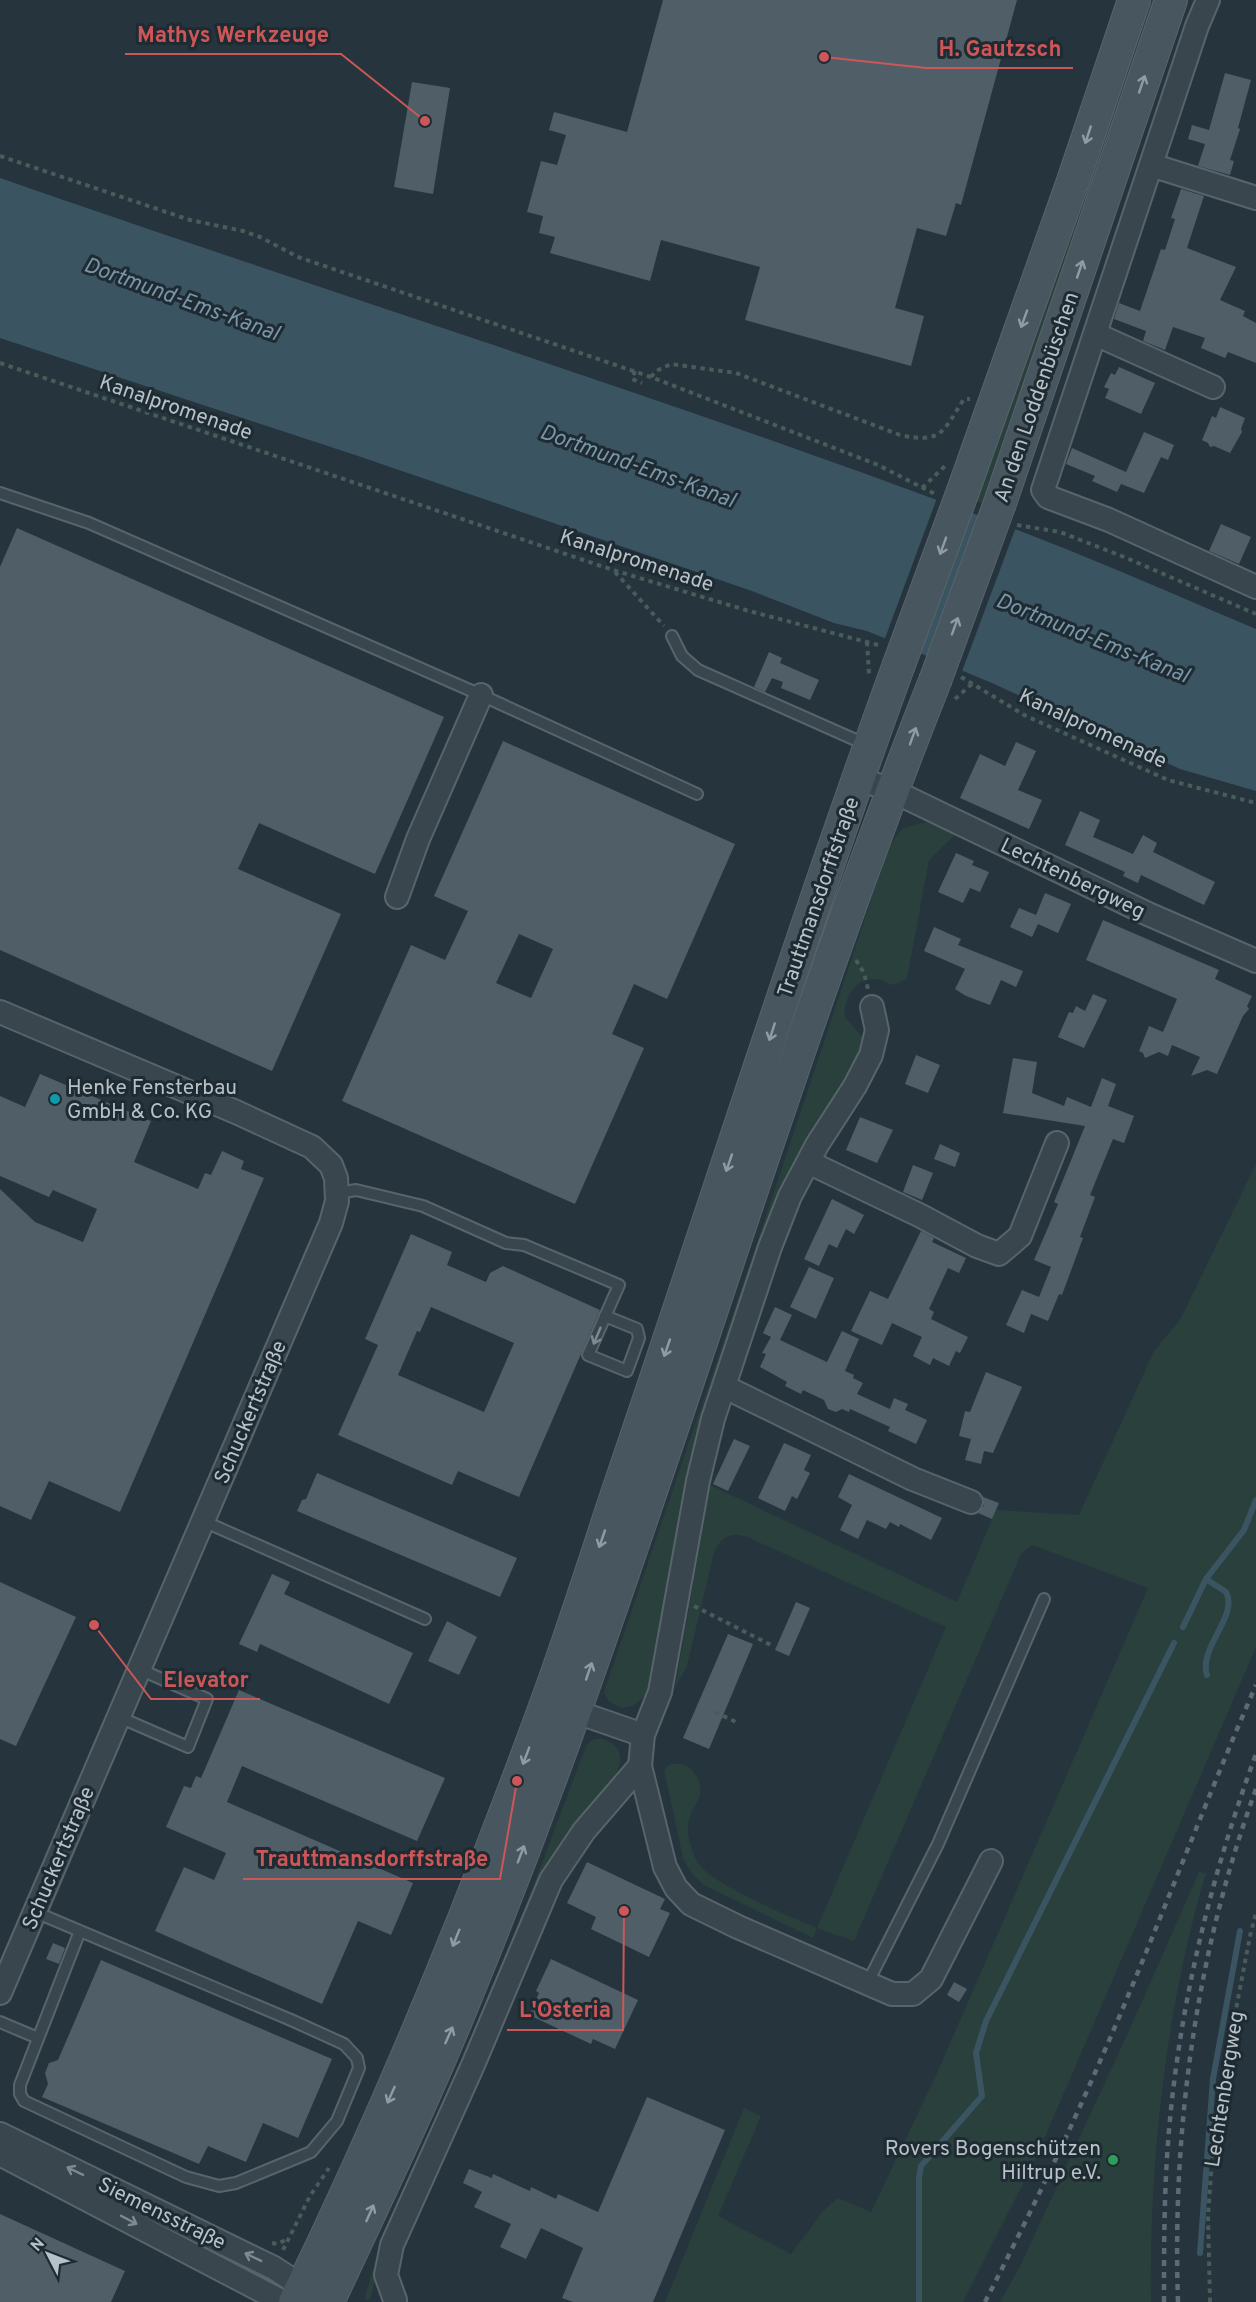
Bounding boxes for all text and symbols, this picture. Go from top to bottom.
callout: Mathys Werkzeuge [125,14,341,54]
text: Mathys Werkzeuge [137,23,329,50]
callout: H. Gautzsch [926,28,1073,68]
text: H. Gautzsch [939,37,1061,64]
one-way arrow [1138,75,1149,94]
one-way arrow [1082,125,1093,144]
water label: Dortmund-Ems-Kanal [80,252,284,349]
one-way arrow [1075,260,1086,279]
street label: An den Loddenbüschen [989,289,1086,506]
one-way arrow [1018,309,1029,328]
street label: Kanalpromenade [95,370,256,447]
water label: Dortmund-Ems-Kanal [536,419,740,516]
street label: Kanalpromenade [556,524,717,599]
one-way arrow [936,536,947,555]
water label: Dortmund-Ems-Kanal [992,588,1194,691]
one-way arrow [950,617,961,636]
street label: Kanalpromenade [1014,683,1171,775]
one-way arrow [909,728,920,746]
street label: Trauttmansdorffstraße [772,794,866,1001]
street label: Lechtenbergweg [995,833,1149,926]
one-way arrow [766,1022,777,1041]
place label: Henke Fensterbau GmbH & Co. KG [67,1075,237,1126]
marker: Henke Fensterbau GmbH & Co. KG [48,1092,62,1106]
one-way arrow [723,1153,734,1172]
one-way arrow [591,1326,602,1344]
street label: Schuckertstraße [209,1337,294,1488]
one-way arrow [660,1338,671,1357]
one-way arrow [595,1529,606,1548]
callout: Elevator [151,1659,260,1699]
one-way arrow [584,1662,595,1681]
text: Elevator [163,1668,249,1695]
one-way arrow [520,1746,531,1765]
street label: Schuckertstraße [17,1783,102,1934]
callout: Trauttmansdorffstraße [243,1839,500,1879]
one-way arrow [516,1845,527,1864]
text: Trauttmansdorffstraße [256,1847,488,1874]
one-way arrow [450,1928,461,1947]
callout: L'Osteria [507,1990,623,2030]
text: L'Osteria [519,1998,611,2025]
street label: Lechtenbergweg [1200,2009,1251,2169]
one-way arrow [444,2026,455,2045]
one-way arrow [385,2085,396,2103]
place label: Rovers Bogenschützen Hiltrup e.V. [885,2136,1101,2187]
marker: Rovers Bogenschützen Hiltrup e.V. [1106,2153,1120,2167]
one-way arrow [66,2164,84,2176]
street label: Siemensstraße [93,2172,230,2257]
one-way arrow [365,2205,377,2223]
one-way arrow [120,2214,137,2226]
north arrow [18,2224,78,2284]
text: N [27,2234,50,2256]
one-way arrow [244,2251,262,2263]

